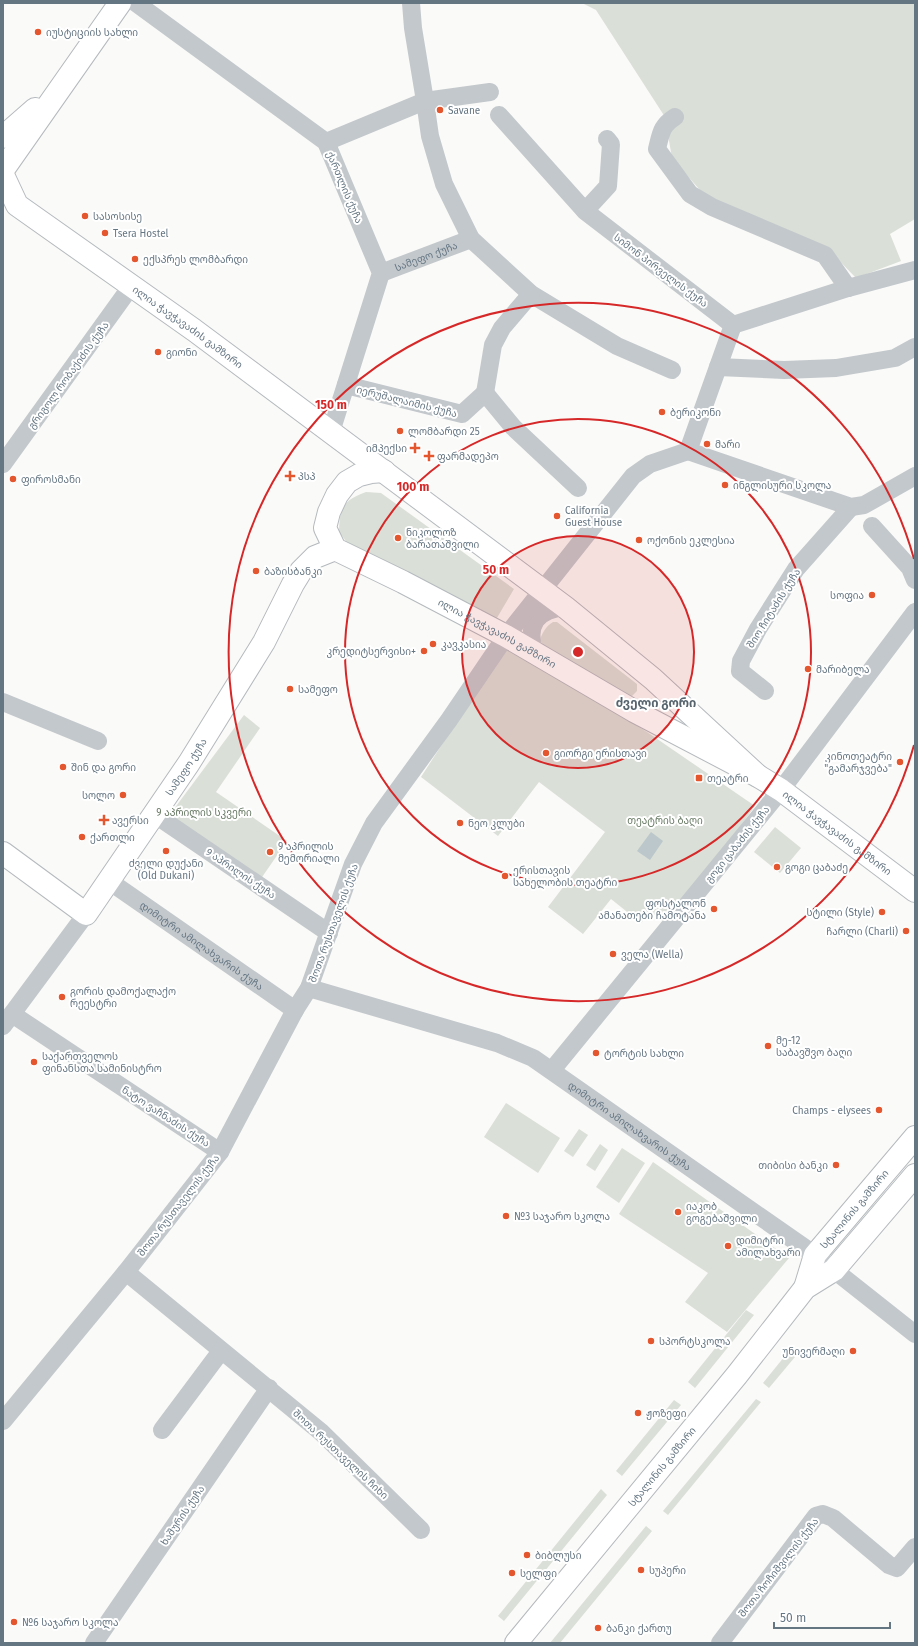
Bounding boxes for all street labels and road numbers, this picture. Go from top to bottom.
street label: ქართლის ქუჩა [324,150,365,225]
street label: სიმონ პირველის ქუჩა [611,232,710,310]
street label: სამეფო ქუჩა [393,240,459,274]
street label: ილია ჭავჭავაძის გამზირი [130,284,245,371]
street label: გრიგოლ რობაქიძის ქუჩა [26,320,112,432]
street label: იერუშალაიმის ქუჩა [355,384,458,420]
street label: შიო ჩიტაძის ქუჩა [745,567,803,650]
street label: ილია ჭავჭავაძის გამზირი [436,596,558,671]
street label: სამეფო ქუჩა [164,736,210,798]
street label: ილია ჭავჭავაძის გამზირი [780,788,894,878]
street label: გოგი ცაბაძის ქუჩა [703,804,772,885]
street label: 9 აპრილის ქუჩა [203,846,278,902]
street label: შოთა რუსთაველის ქუჩა [307,862,361,984]
street label: დიმიტრი ამილახვარის ქუჩა [137,899,265,993]
street label: დიმიტრი ამილახვარის ქუჩა [565,1079,693,1174]
street label: ნატო ვაჩნაძის ქუჩა [119,1084,212,1150]
street label: შოთა რუსთაველის ქუჩა [135,1152,222,1259]
street label: სტალინის გამზირი [818,1167,892,1251]
street label: შოთა რუსთაველის ჩიხი [290,1408,391,1502]
street label: სტალინის გამზირი [626,1425,699,1509]
street label: ხაშურის ქუჩა [158,1483,207,1548]
street label: შოთა ჩოჩიშვილის ქუჩა [736,1516,821,1620]

